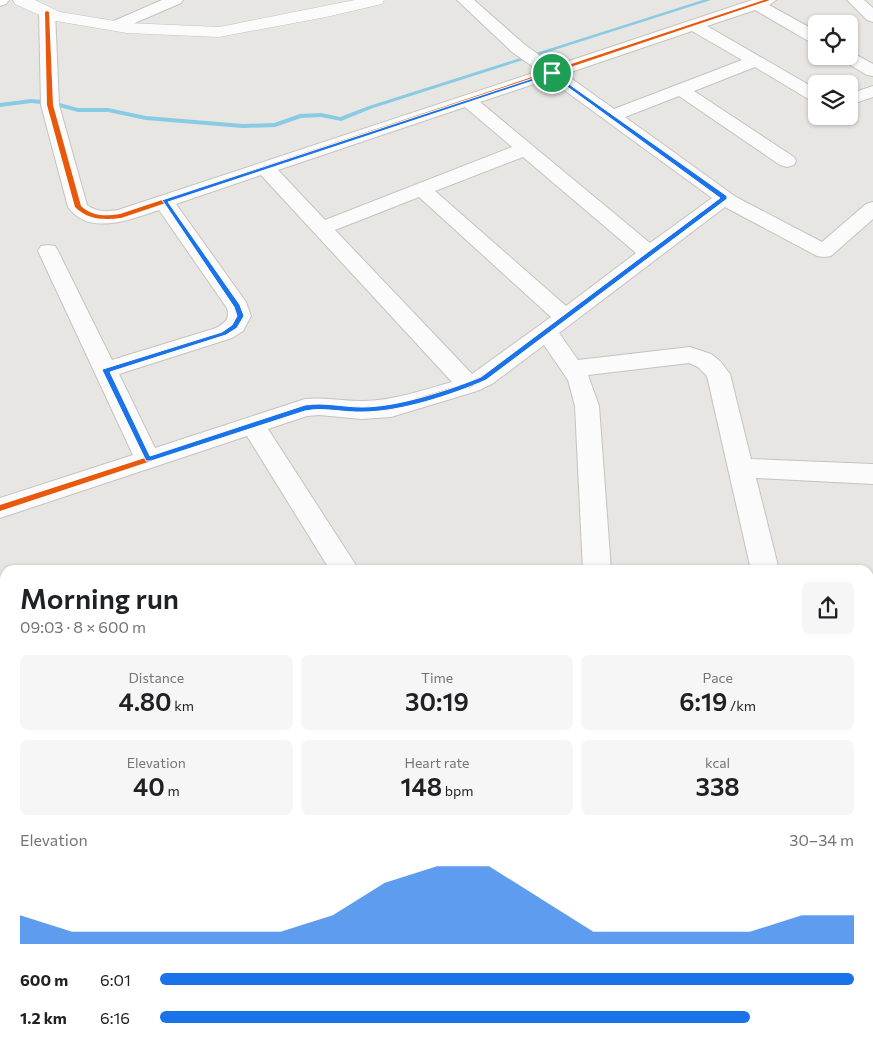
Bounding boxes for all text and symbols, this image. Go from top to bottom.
map controls [808,15,858,125]
button: locate [808,15,858,65]
pin [531,52,573,94]
icon: arrive [538,59,566,87]
button: layers [808,75,858,125]
text: Morning run [20,581,179,615]
button: share [802,582,854,634]
text: 09:03 · 8 × 600 m [20,617,146,636]
text: Distance [129,669,184,686]
text: Time [421,669,453,686]
text: Pace [702,669,733,686]
text: 4.80 [119,686,172,716]
text: 30:19 [405,686,469,716]
text: 6:19 [679,686,727,716]
text: km [172,697,194,714]
text: /km [727,697,756,714]
text: Elevation [127,754,186,771]
text: Heart rate [404,754,470,771]
text: kcal [705,754,730,771]
text: 40 [133,771,165,801]
text: 148 [400,771,442,801]
text: 338 [696,771,740,801]
text: m [165,782,180,799]
text: bpm [442,782,474,799]
text: Elevation [20,830,88,849]
text: 30–34 m [789,830,854,849]
text: 600 m [20,970,68,989]
text: 6:01 [100,970,131,989]
text: 1.2 km [20,1008,67,1027]
text: 6:16 [100,1008,130,1027]

